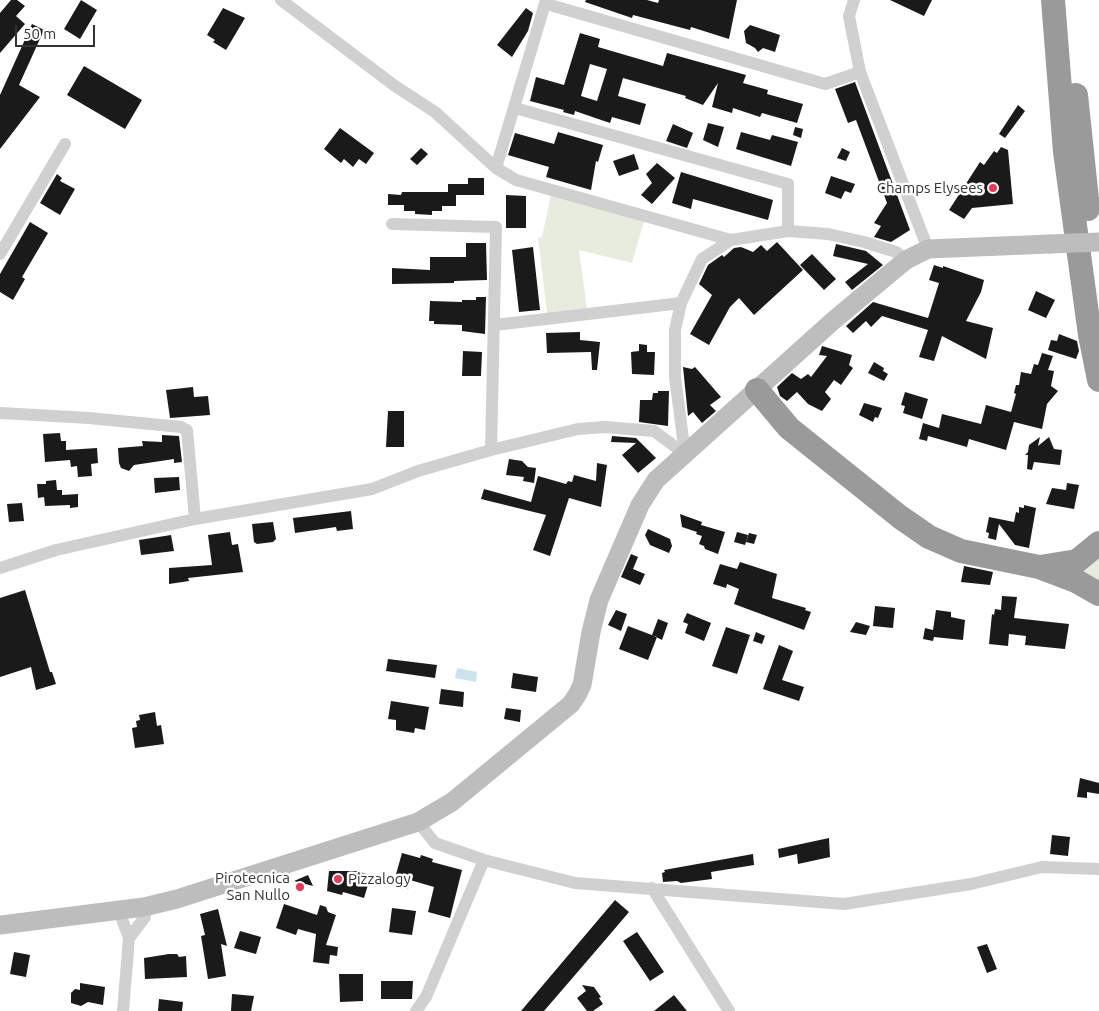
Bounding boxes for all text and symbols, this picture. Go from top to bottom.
scale bar [18,15,98,47]
text: 50 m [23,25,56,42]
place label: Champs Elysees [877,179,983,197]
marker: Champs Elysees [987,182,999,194]
place label: Pirotecnica San Nullo [215,869,290,904]
place label: Pizzalogy [348,870,411,888]
marker: Pizzalogy [332,873,344,885]
marker: Pirotecnica San Nullo [294,881,306,893]

